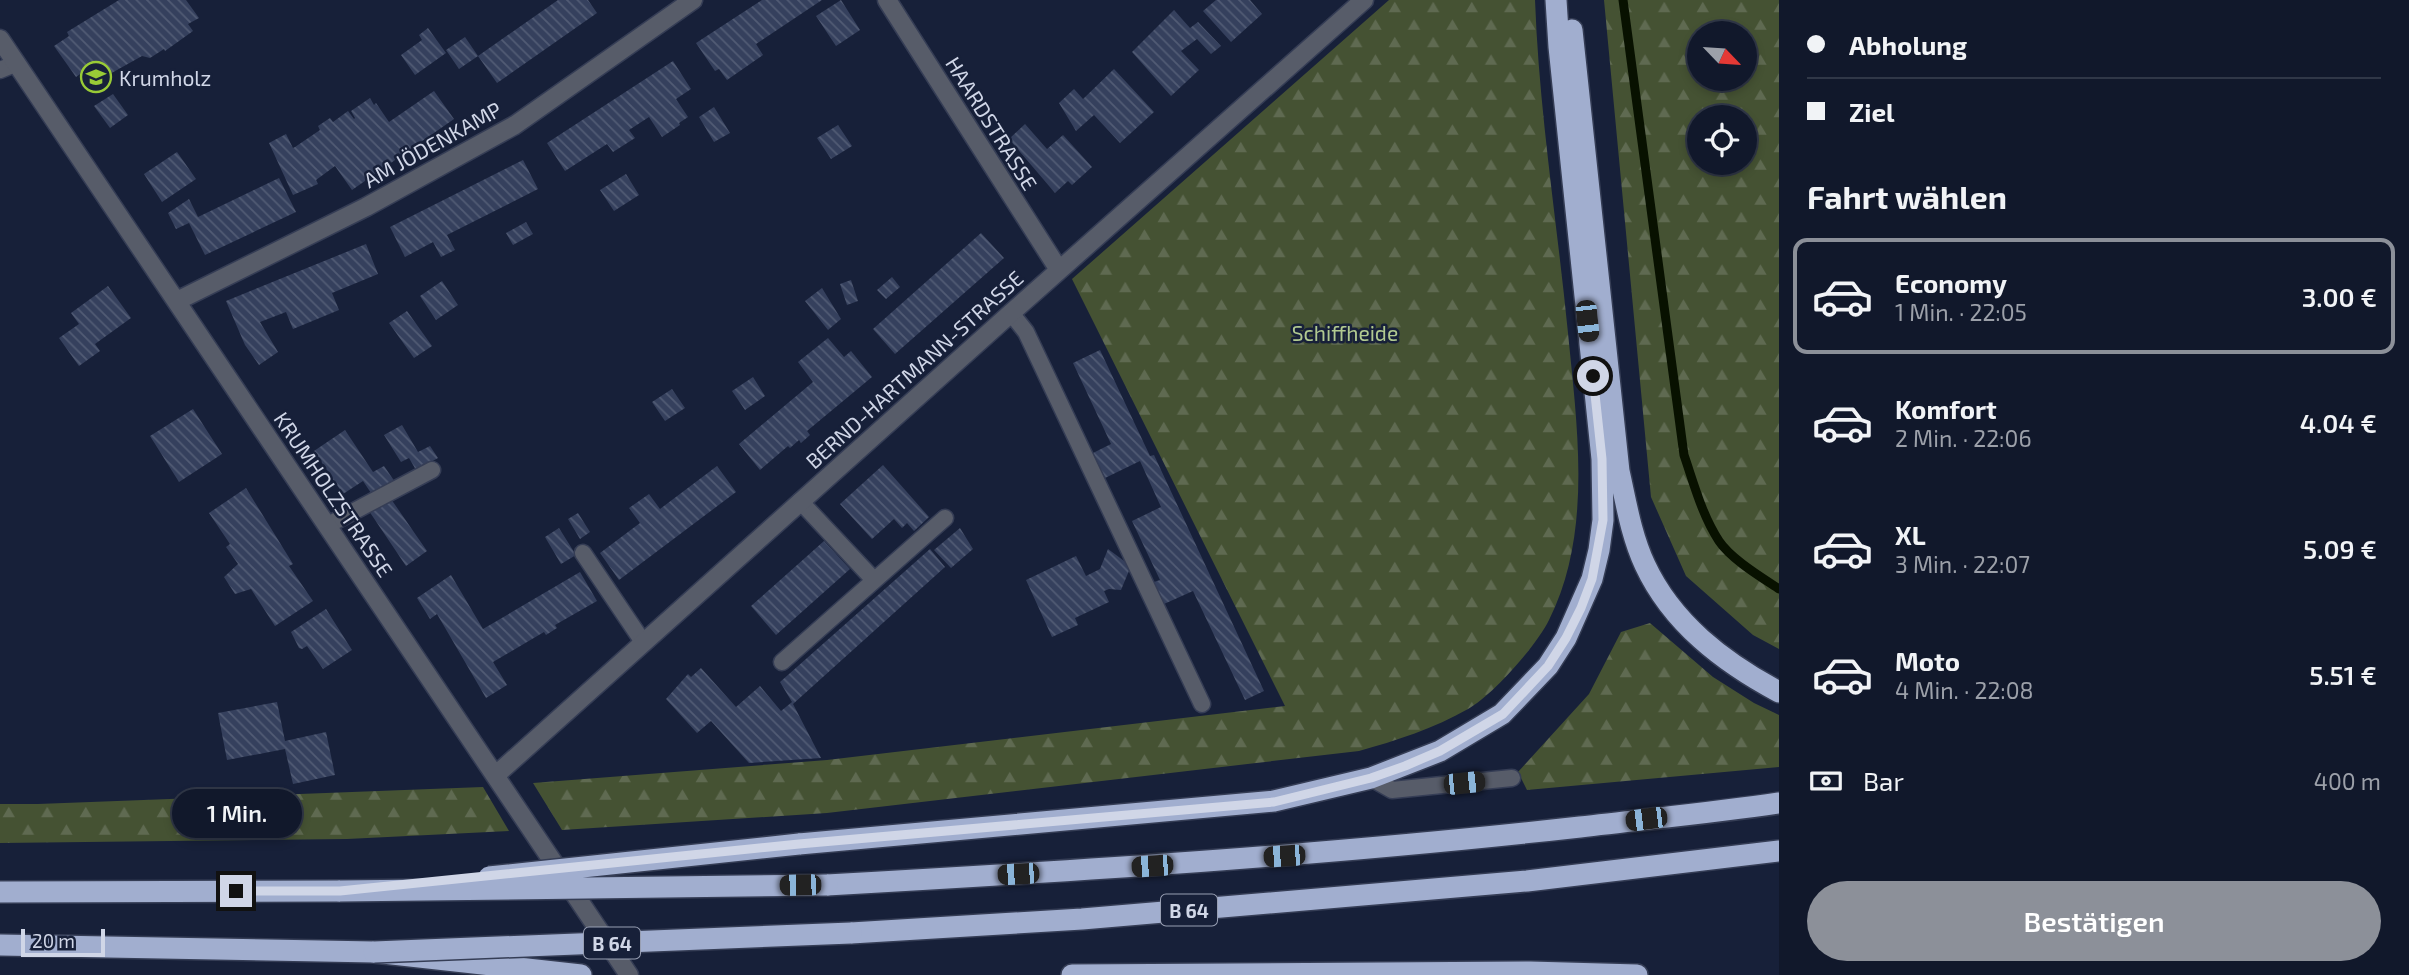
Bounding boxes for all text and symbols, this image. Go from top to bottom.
north arrow [1687,21,1757,91]
map controls [1687,21,1757,175]
text: Abholung [1849,29,1967,60]
street label: HAARDSTRASSE [941,52,1043,194]
school or university icon: Krumholz [79,60,113,94]
place label: Krumholz [119,65,211,90]
street label: AM JÖDENKAMP [359,96,505,192]
text: Ziel [1849,96,1895,127]
button: locate [1687,105,1757,175]
text: Fahrt wählen [1807,177,2007,215]
street label: BERND-HARTMANN-STRASSE [800,265,1028,473]
icon: car [1811,265,1874,328]
text: Economy [1895,267,2007,298]
text: 3.00 € [2302,281,2377,312]
text: 1 Min. · 22:05 [1895,298,2027,326]
car [1575,299,1600,343]
park label: Schiffheide [1292,320,1398,345]
route start [1577,360,1609,392]
icon: car [1811,391,1874,454]
text: Komfort [1895,393,1997,424]
street label: KRUMHOLZSTRASSE [269,407,399,581]
text: 4.04 € [2300,407,2377,438]
text: 2 Min. · 22:06 [1895,424,2032,452]
icon: car [1811,517,1874,580]
text: XL [1895,519,1926,550]
text: 5.09 € [2303,533,2377,564]
text: 3 Min. · 22:07 [1895,550,2030,578]
icon: car [1811,643,1874,706]
text: Moto [1895,645,1960,676]
text: 5.51 € [2309,659,2377,690]
text: 4 Min. · 22:08 [1895,676,2034,704]
icon: cash [1807,762,1845,800]
text: Bar [1863,765,1904,796]
text: 400 m [2314,767,2381,795]
car [1443,770,1486,796]
callout: 1 Min. [171,790,301,838]
text: 1 Min. [207,799,267,827]
car [1624,806,1669,832]
car [1263,844,1306,868]
car [1131,854,1174,878]
car [997,862,1040,886]
car [779,874,822,896]
route end [220,875,252,907]
button: Bestätigen [1807,881,2381,961]
road number: B 64 [1161,894,1217,926]
scale bar [21,926,105,958]
road number: B 64 [584,928,640,959]
text: 20 m [32,929,75,952]

